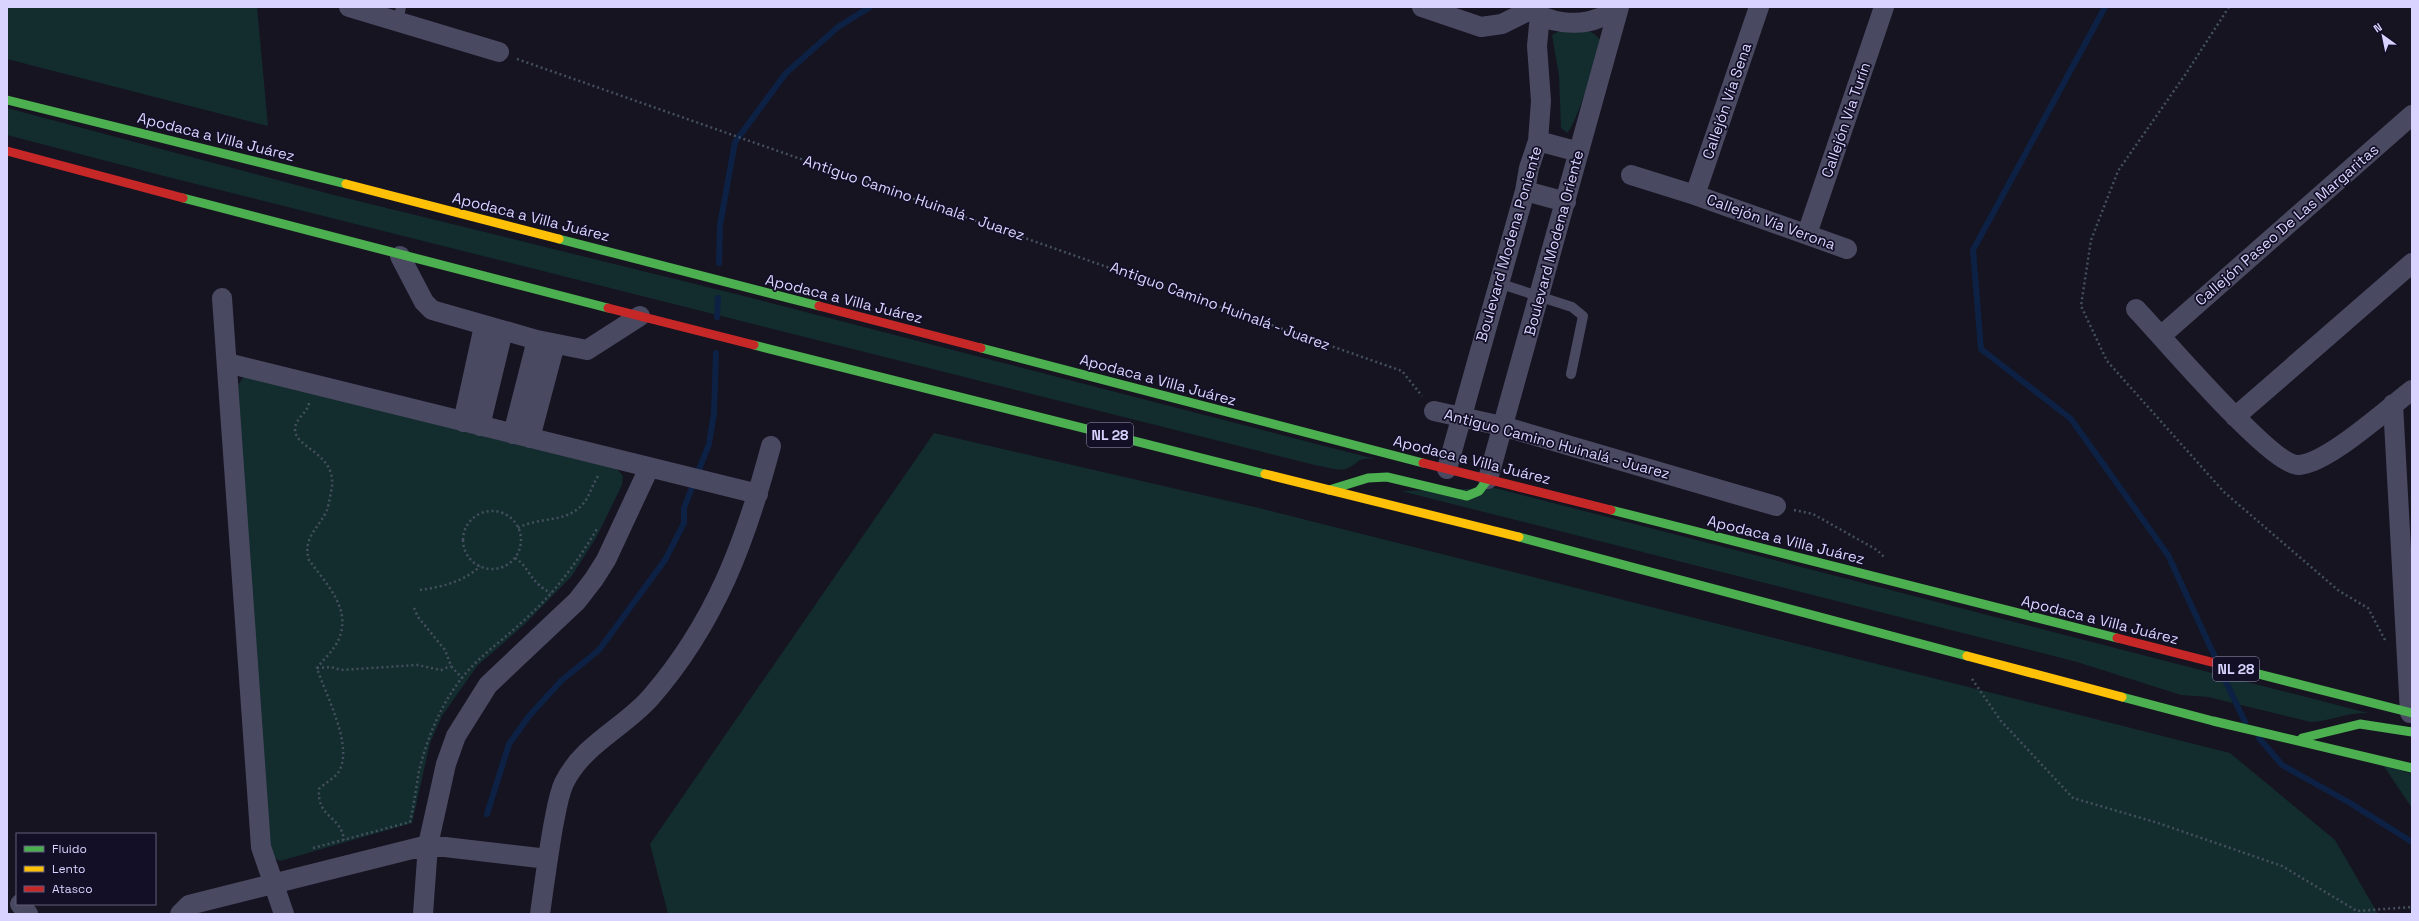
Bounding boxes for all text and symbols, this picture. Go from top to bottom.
north arrow [2363,16,2403,56]
text: N [2371,20,2384,35]
street label: Callejón Vía Sena [1698,40,1755,161]
street label: Callejón Vía Turín [1817,60,1874,180]
street label: Apodaca a Villa Juárez [136,108,297,165]
street label: Callejón Paseo De Las Margaritas [2191,140,2382,310]
street label: Boulevard Modena Poniente [1471,144,1546,344]
street label: Boulevard Modena Oriente [1520,148,1587,338]
street label: Antiguo Camino Huinalá - Juarez [801,151,1027,244]
street label: Apodaca a Villa Juárez [451,188,612,245]
street label: Callejón Vía Verona [1704,189,1838,254]
street label: Antiguo Camino Huinalá - Juarez [1108,257,1333,354]
street label: Apodaca a Villa Juárez [764,270,925,327]
street label: Apodaca a Villa Juárez [1078,349,1238,410]
street label: Antiguo Camino Huinalá - Juarez [1442,404,1672,483]
road number: NL 28 [1087,423,1133,447]
street label: Apodaca a Villa Juárez [1392,431,1553,488]
street label: Apodaca a Villa Juárez [1706,511,1867,568]
street label: Apodaca a Villa Juárez [2020,591,2181,648]
road number: NL 28 [2213,657,2259,681]
legend [16,833,156,905]
text: Fluido [52,841,87,857]
text: Lento [52,861,86,877]
text: Atasco [52,881,93,897]

